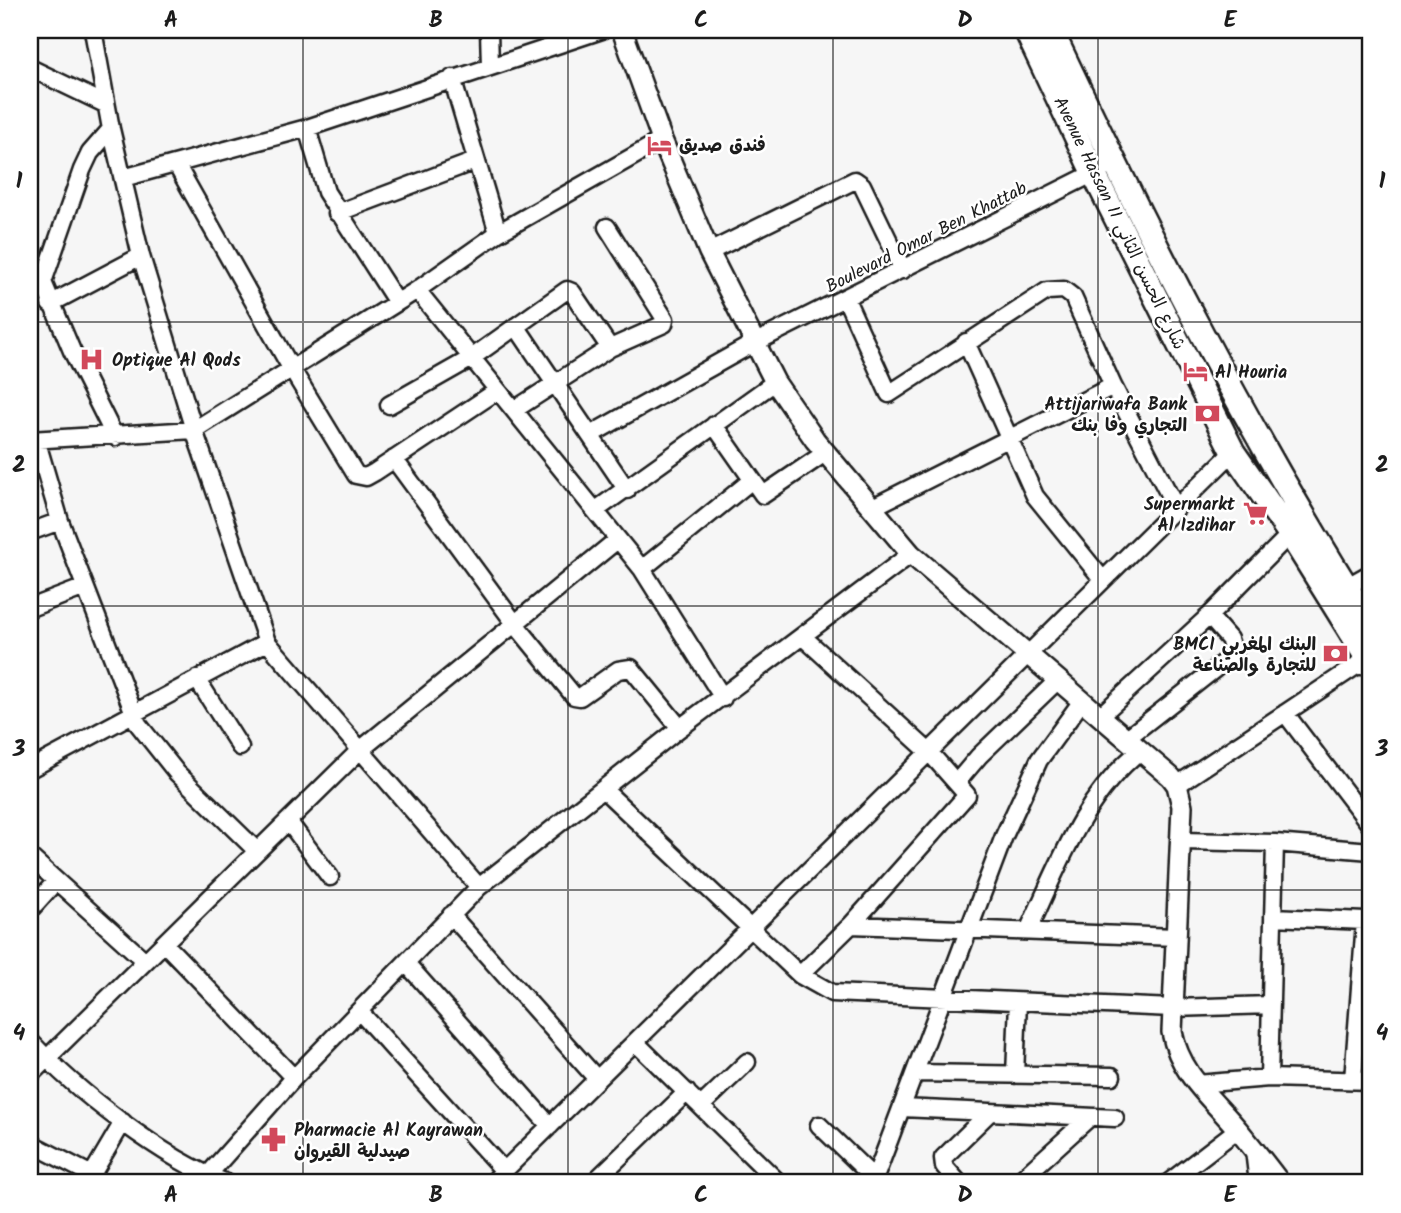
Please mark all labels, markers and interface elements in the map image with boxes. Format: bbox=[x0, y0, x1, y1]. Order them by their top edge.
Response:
text: A bbox=[164, 3, 178, 39]
text: B bbox=[429, 3, 443, 39]
text: C bbox=[694, 3, 708, 39]
text: D bbox=[957, 3, 973, 39]
text: E bbox=[1224, 3, 1238, 39]
street label: Avenue Hassan II شارع الحسن الثاني bbox=[1045, 92, 1193, 355]
hotel icon: فندق صديق bbox=[645, 131, 673, 159]
place label: فندق صديق bbox=[679, 132, 766, 161]
text: 1 bbox=[16, 164, 23, 200]
text: 1 bbox=[1379, 164, 1386, 200]
street label: Boulevard Omar Ben Khattab bbox=[821, 175, 1033, 302]
hospital icon: Optique Al Qods bbox=[78, 346, 106, 374]
place label: Optique Al Qods bbox=[112, 347, 241, 376]
hotel icon: Al Houria bbox=[1181, 358, 1209, 386]
place label: Al Houria bbox=[1215, 359, 1287, 388]
place label: Attijariwafa Bank التجاري وفا بنك bbox=[1045, 391, 1188, 441]
bank icon: Attijariwafa Bank التجاري وفا بنك bbox=[1193, 400, 1221, 428]
text: 2 bbox=[12, 448, 26, 484]
text: 2 bbox=[1375, 448, 1389, 484]
place label: Supermarkt Al Izdihar bbox=[1144, 491, 1236, 541]
supermarket icon: Supermarkt Al Izdihar bbox=[1241, 500, 1269, 528]
place label: BMCI البنك المغربي للتجارة والصناعة bbox=[1173, 631, 1316, 681]
bank icon: BMCI البنك المغربي للتجارة والصناعة bbox=[1322, 640, 1350, 668]
text: 3 bbox=[12, 732, 26, 768]
text: 3 bbox=[1375, 732, 1389, 768]
text: 4 bbox=[13, 1016, 26, 1052]
text: 4 bbox=[1376, 1016, 1389, 1052]
place label: Pharmacie Al Kayrawan صيدلية القيروان bbox=[294, 1117, 483, 1167]
pharmacy icon: Pharmacie Al Kayrawan صيدلية القيروان bbox=[260, 1126, 288, 1154]
text: A bbox=[164, 1178, 178, 1213]
text: B bbox=[429, 1178, 443, 1213]
text: C bbox=[694, 1178, 708, 1213]
text: D bbox=[957, 1178, 973, 1213]
text: E bbox=[1224, 1178, 1238, 1213]

